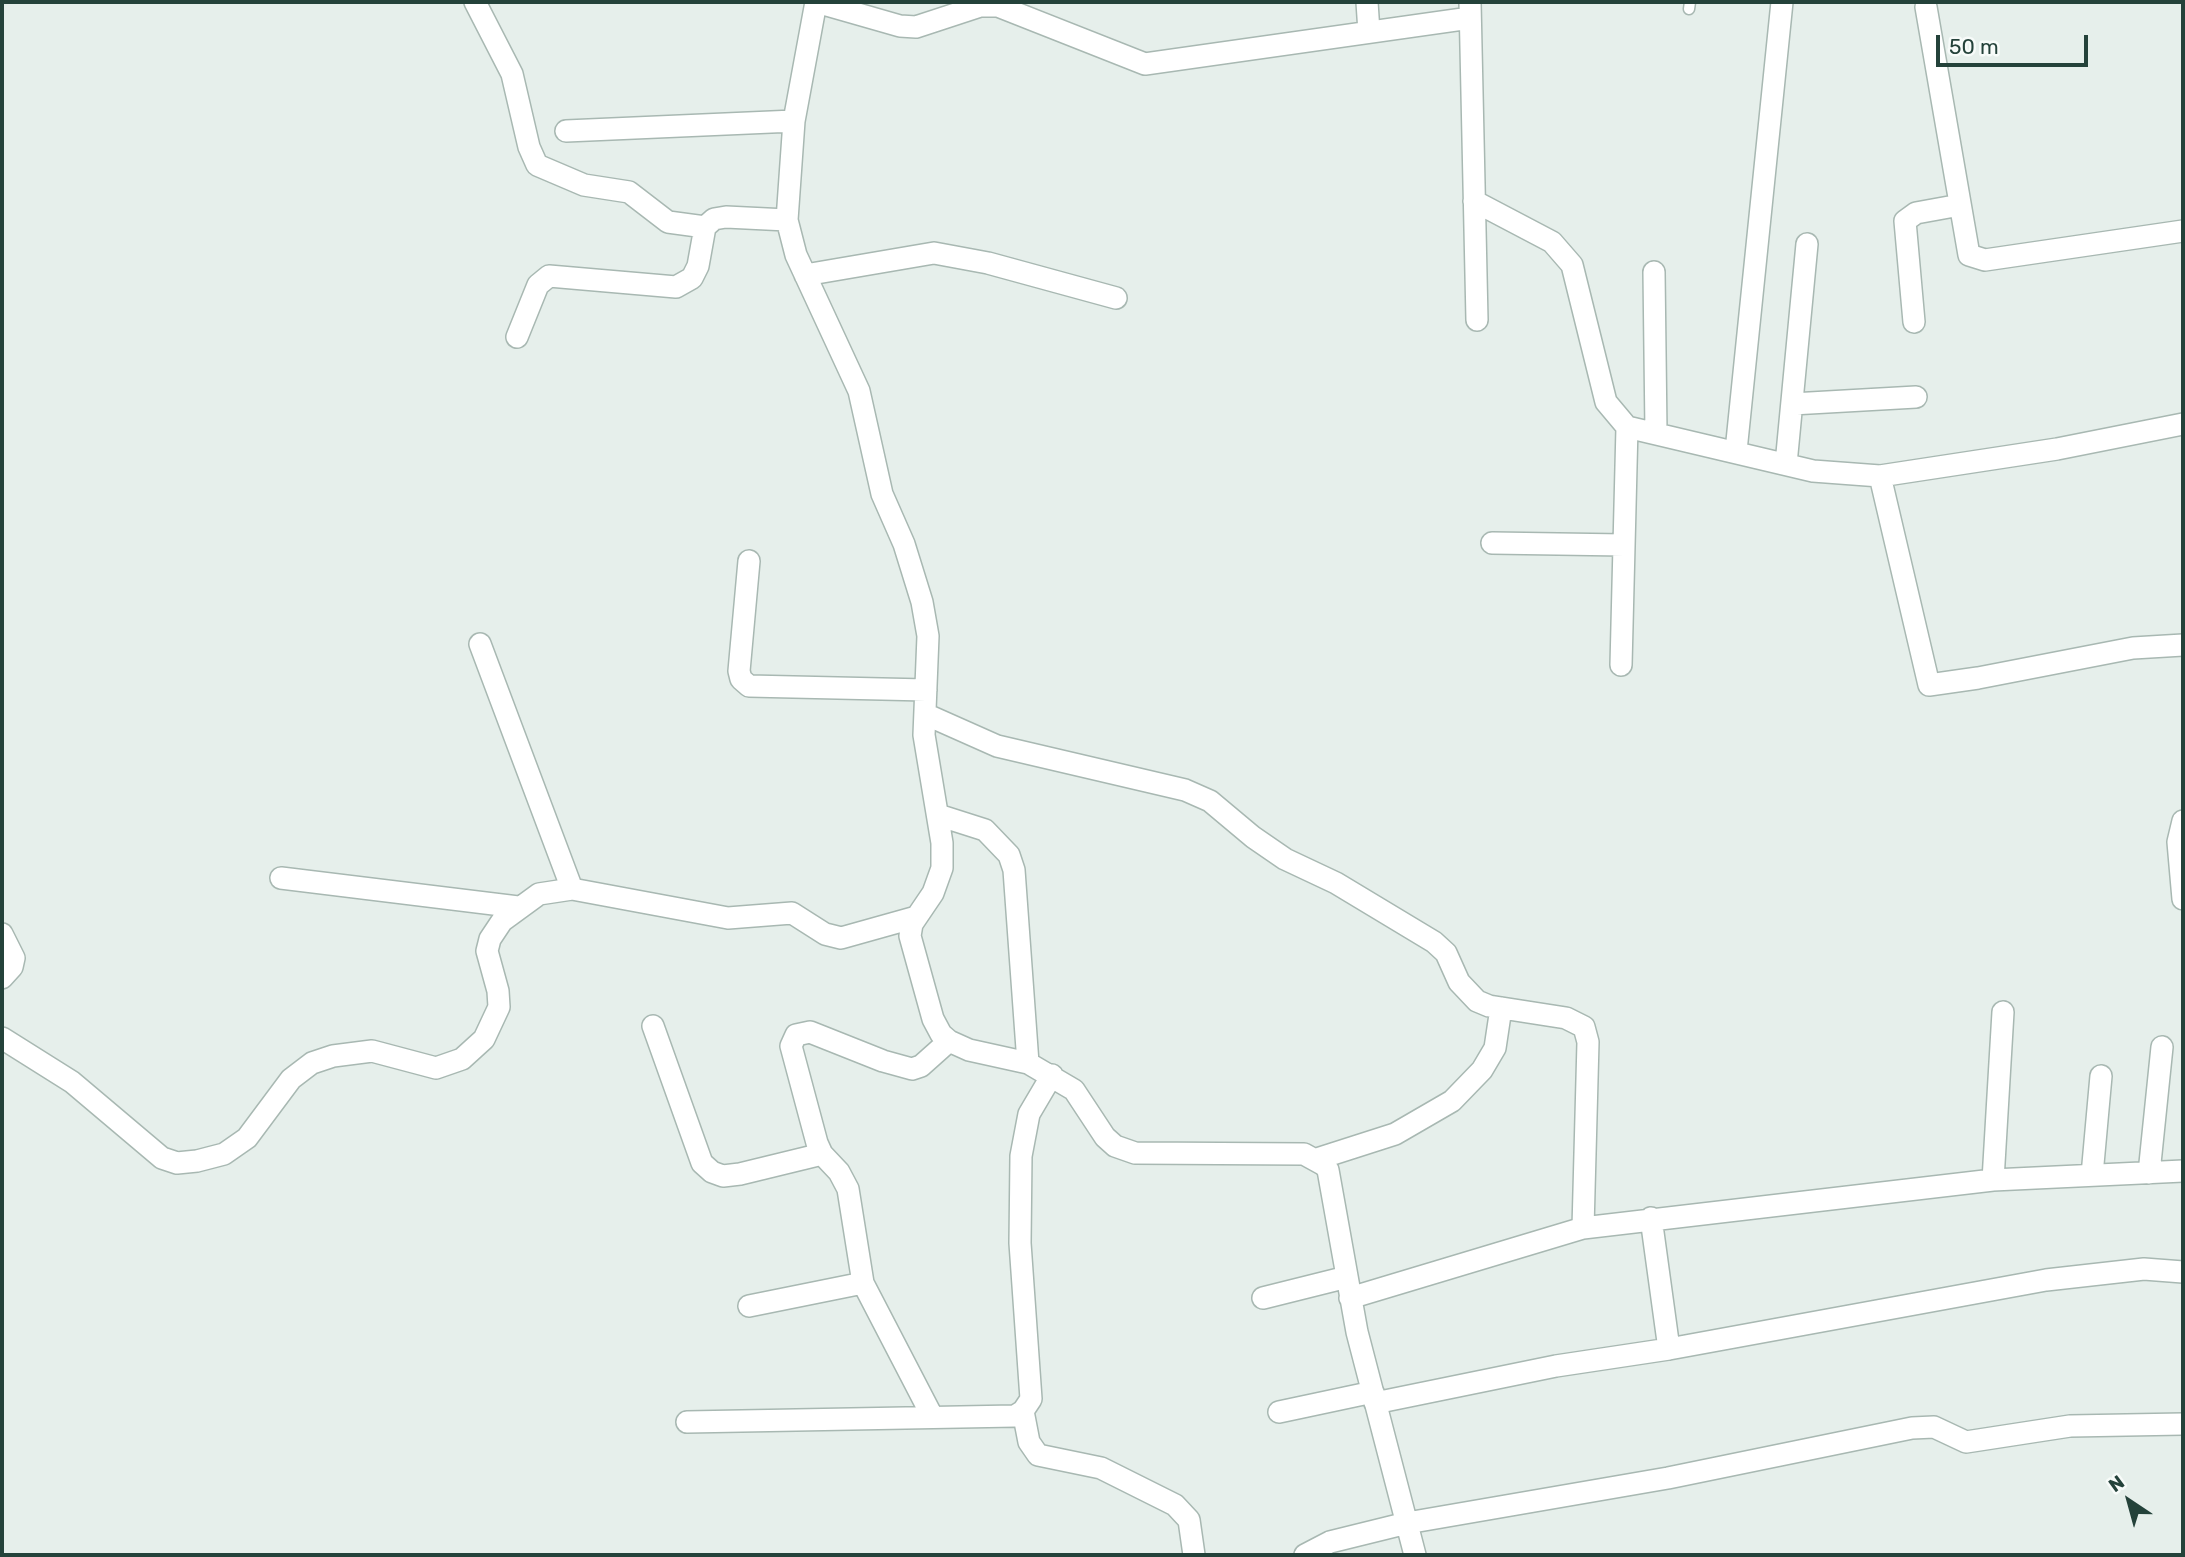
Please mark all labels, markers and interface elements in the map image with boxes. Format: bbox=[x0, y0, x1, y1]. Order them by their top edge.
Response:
scale bar bbox=[1940, 21, 2092, 65]
text: 50 m bbox=[1949, 34, 1999, 59]
north arrow bbox=[2094, 1466, 2164, 1536]
text: N bbox=[2104, 1470, 2129, 1497]

